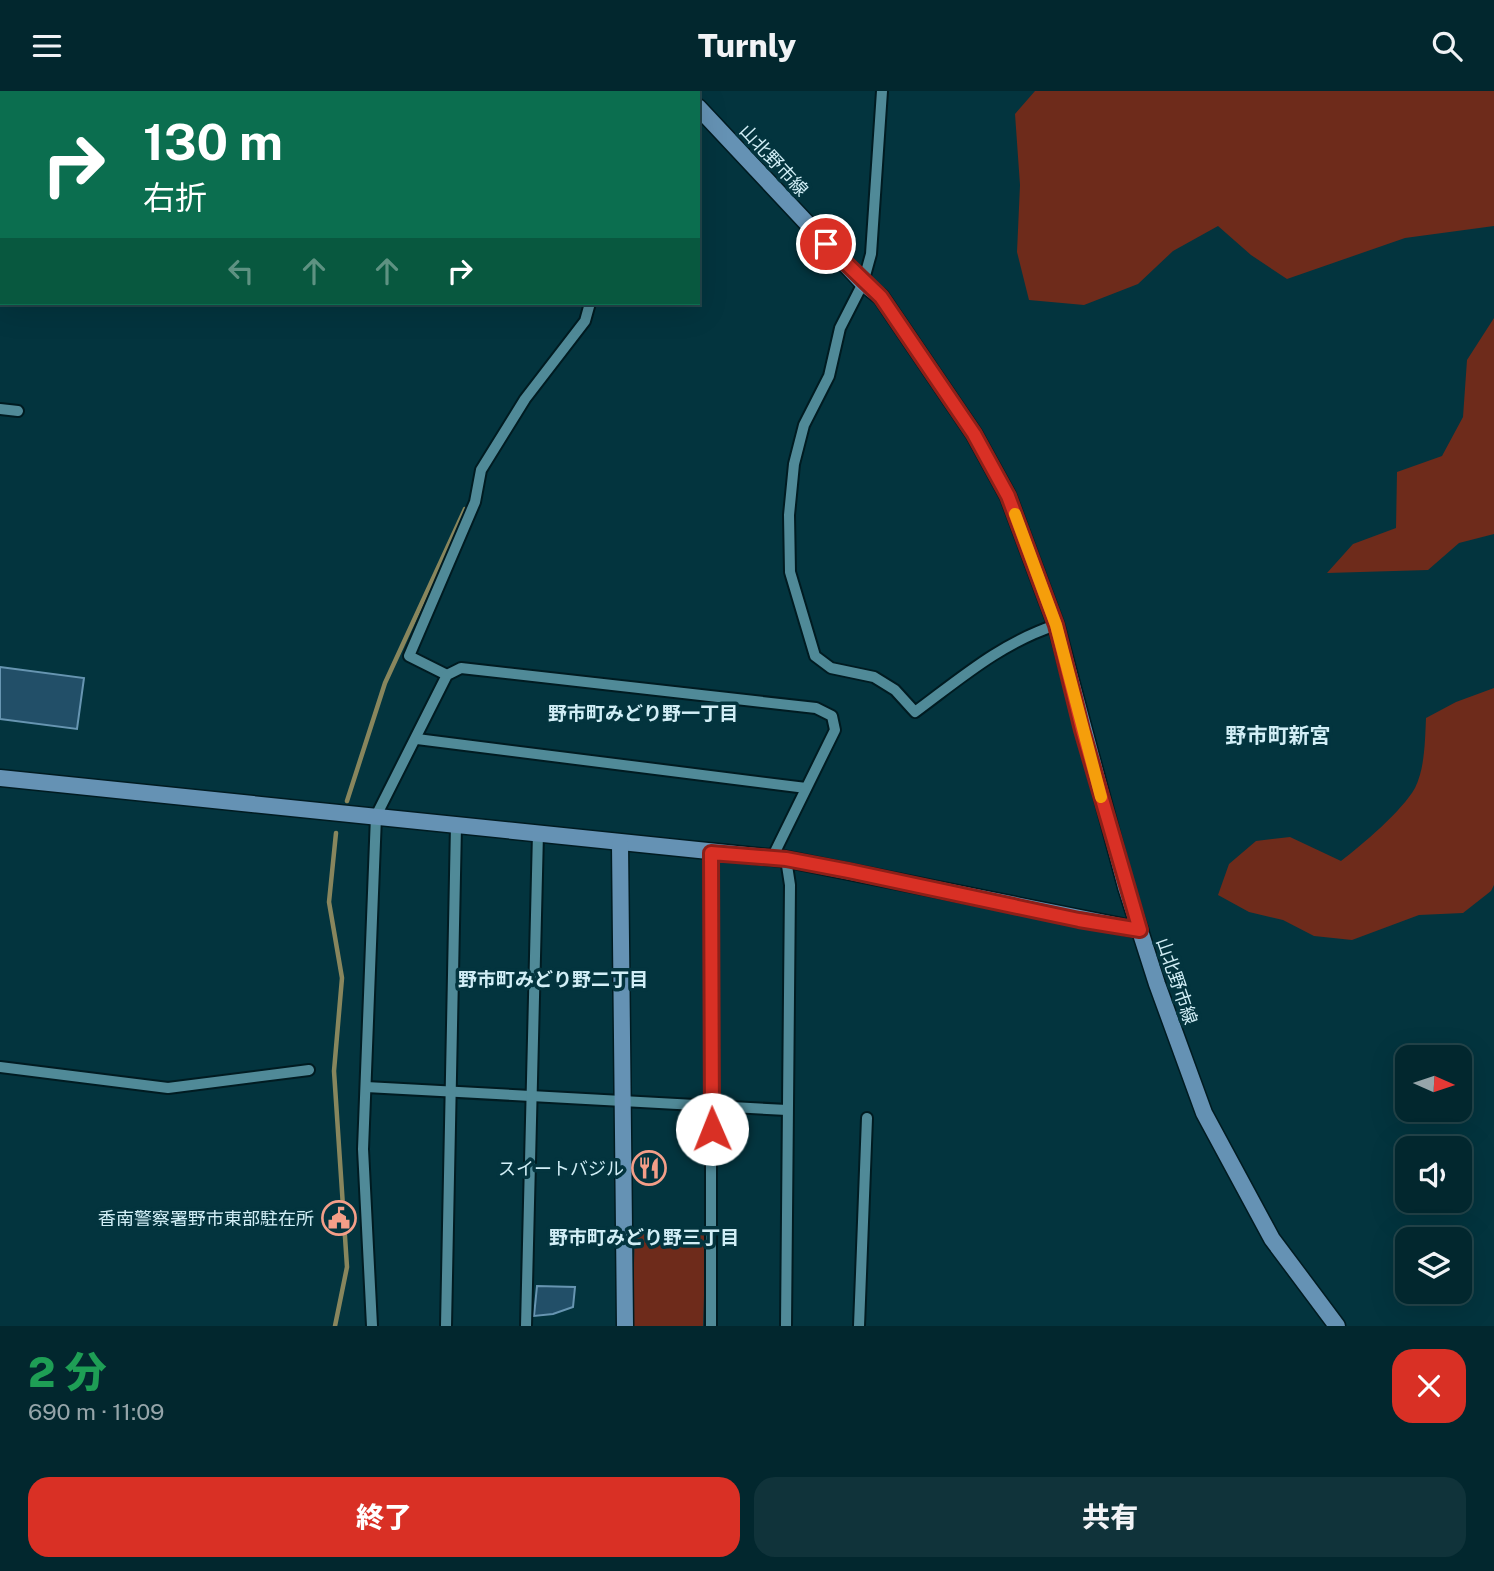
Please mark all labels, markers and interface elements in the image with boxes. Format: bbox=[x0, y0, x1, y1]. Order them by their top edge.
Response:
icon: menu bbox=[28, 27, 66, 65]
text: Turnly bbox=[698, 27, 796, 64]
icon: search bbox=[1428, 27, 1466, 65]
text: 130 m bbox=[143, 113, 283, 171]
icon: right bbox=[28, 119, 119, 210]
street label: 山北野市線 bbox=[736, 120, 812, 200]
text: 右折 bbox=[143, 179, 207, 216]
pin bbox=[796, 214, 856, 274]
icon: arrive bbox=[807, 225, 845, 263]
icon: left bbox=[222, 252, 260, 290]
icon: ahead bbox=[295, 252, 333, 290]
icon: ahead bbox=[368, 252, 406, 290]
icon: right bbox=[441, 252, 479, 290]
district label: 野市町みどり野一丁目 bbox=[548, 702, 738, 724]
district label: 野市町新宮 bbox=[1226, 723, 1331, 748]
street label: 山北野市線 bbox=[1152, 935, 1202, 1027]
district label: 野市町みどり野二丁目 bbox=[458, 968, 648, 990]
north arrow bbox=[1395, 1045, 1472, 1122]
map controls bbox=[1395, 1045, 1472, 1304]
position arrow bbox=[675, 1092, 749, 1166]
button: sound bbox=[1395, 1136, 1472, 1213]
restaurant icon: スイートバジル bbox=[630, 1149, 668, 1187]
place label: スイートバジル bbox=[498, 1158, 624, 1179]
public building icon: 香南警察署野市東部駐在所 bbox=[320, 1199, 358, 1237]
place label: 香南警察署野市東部駐在所 bbox=[98, 1208, 314, 1229]
district label: 野市町みどり野三丁目 bbox=[549, 1226, 739, 1248]
button: layers bbox=[1395, 1227, 1472, 1304]
text: 2 分 bbox=[28, 1347, 107, 1396]
button: close bbox=[1392, 1349, 1466, 1423]
text: 690 m · 11:09 bbox=[28, 1398, 164, 1425]
button: 終了 bbox=[28, 1477, 740, 1557]
button: 共有 bbox=[754, 1477, 1466, 1557]

